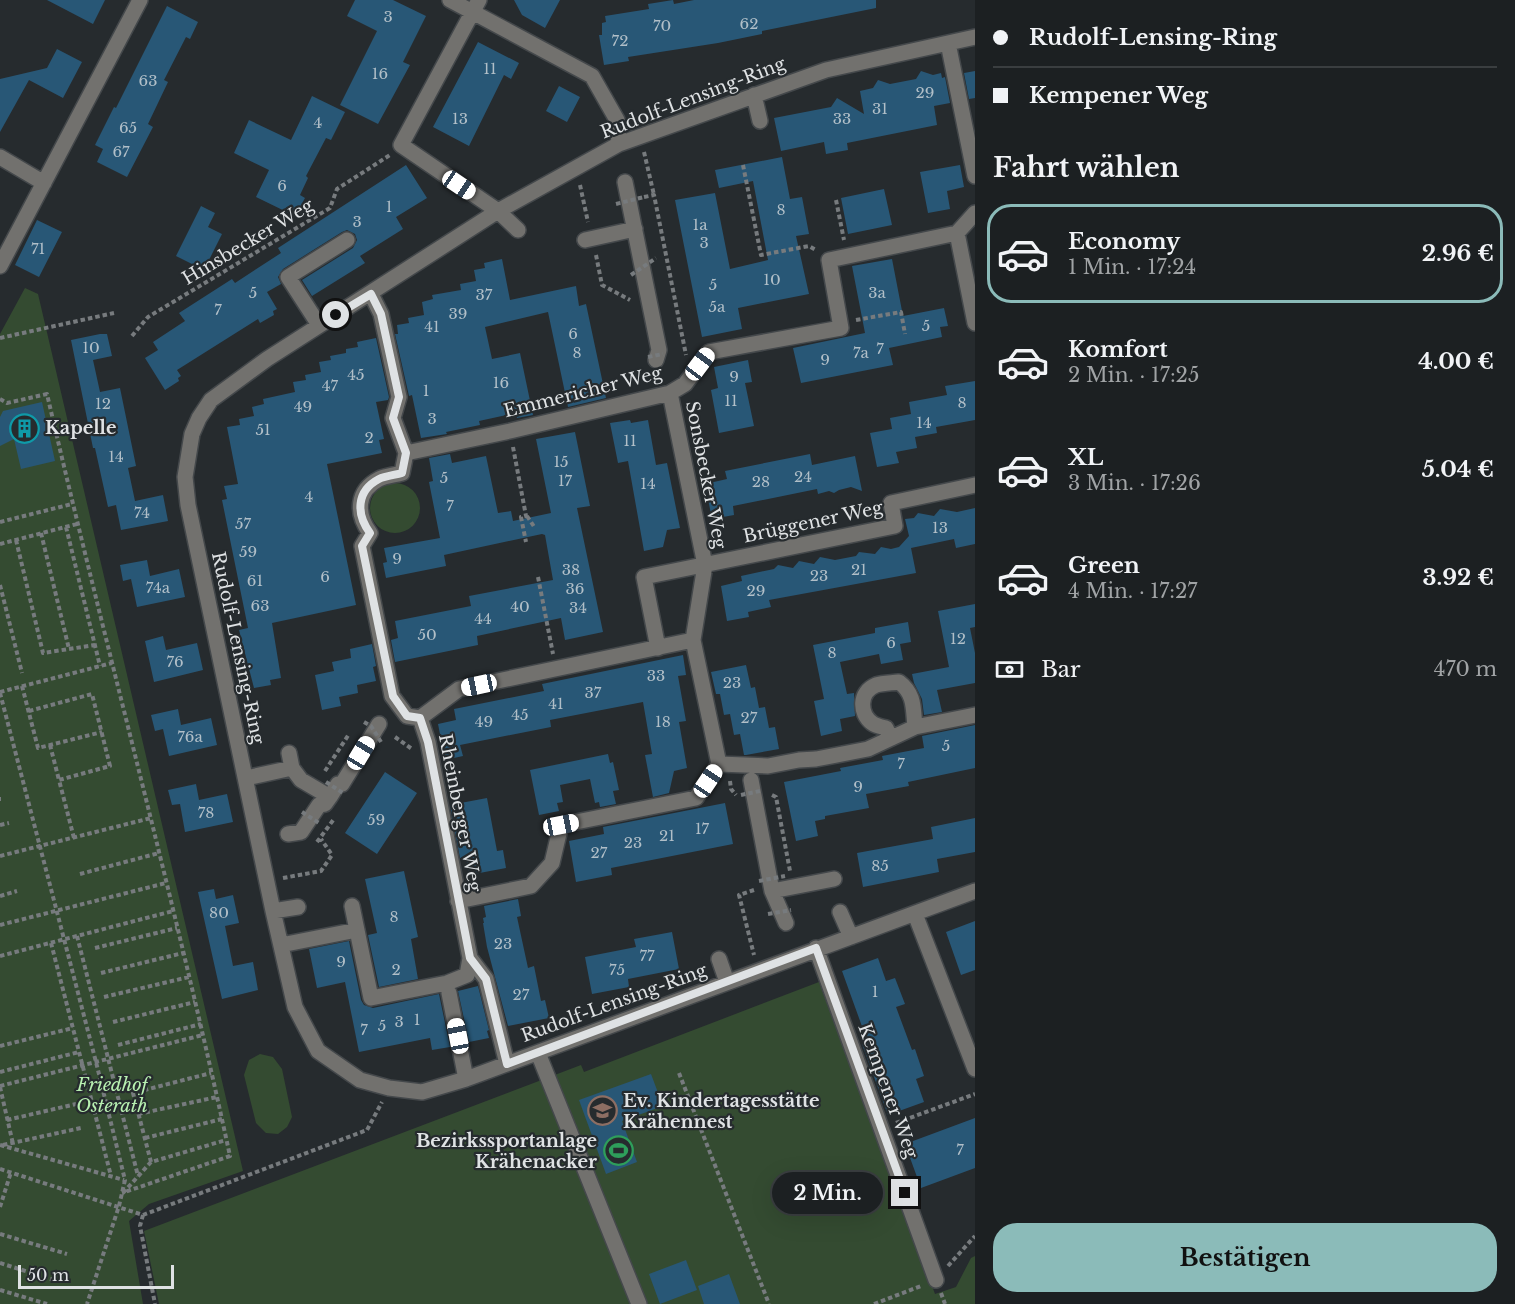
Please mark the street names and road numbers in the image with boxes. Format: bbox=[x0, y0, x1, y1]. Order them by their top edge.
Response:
street label: Rudolf-Lensing-Ring bbox=[598, 53, 789, 143]
street label: Hinsbecker Weg bbox=[178, 194, 318, 290]
street label: Emmericher Weg bbox=[501, 362, 665, 422]
street label: Sonsbecker Weg bbox=[681, 399, 731, 551]
street label: Brüggener Weg bbox=[741, 496, 885, 548]
street label: Rudolf-Lensing-Ring bbox=[207, 550, 269, 746]
street label: Rheinberger Weg bbox=[434, 732, 486, 894]
street label: Rudolf-Lensing-Ring bbox=[518, 959, 710, 1047]
street label: Kempener Weg bbox=[853, 1021, 923, 1162]

